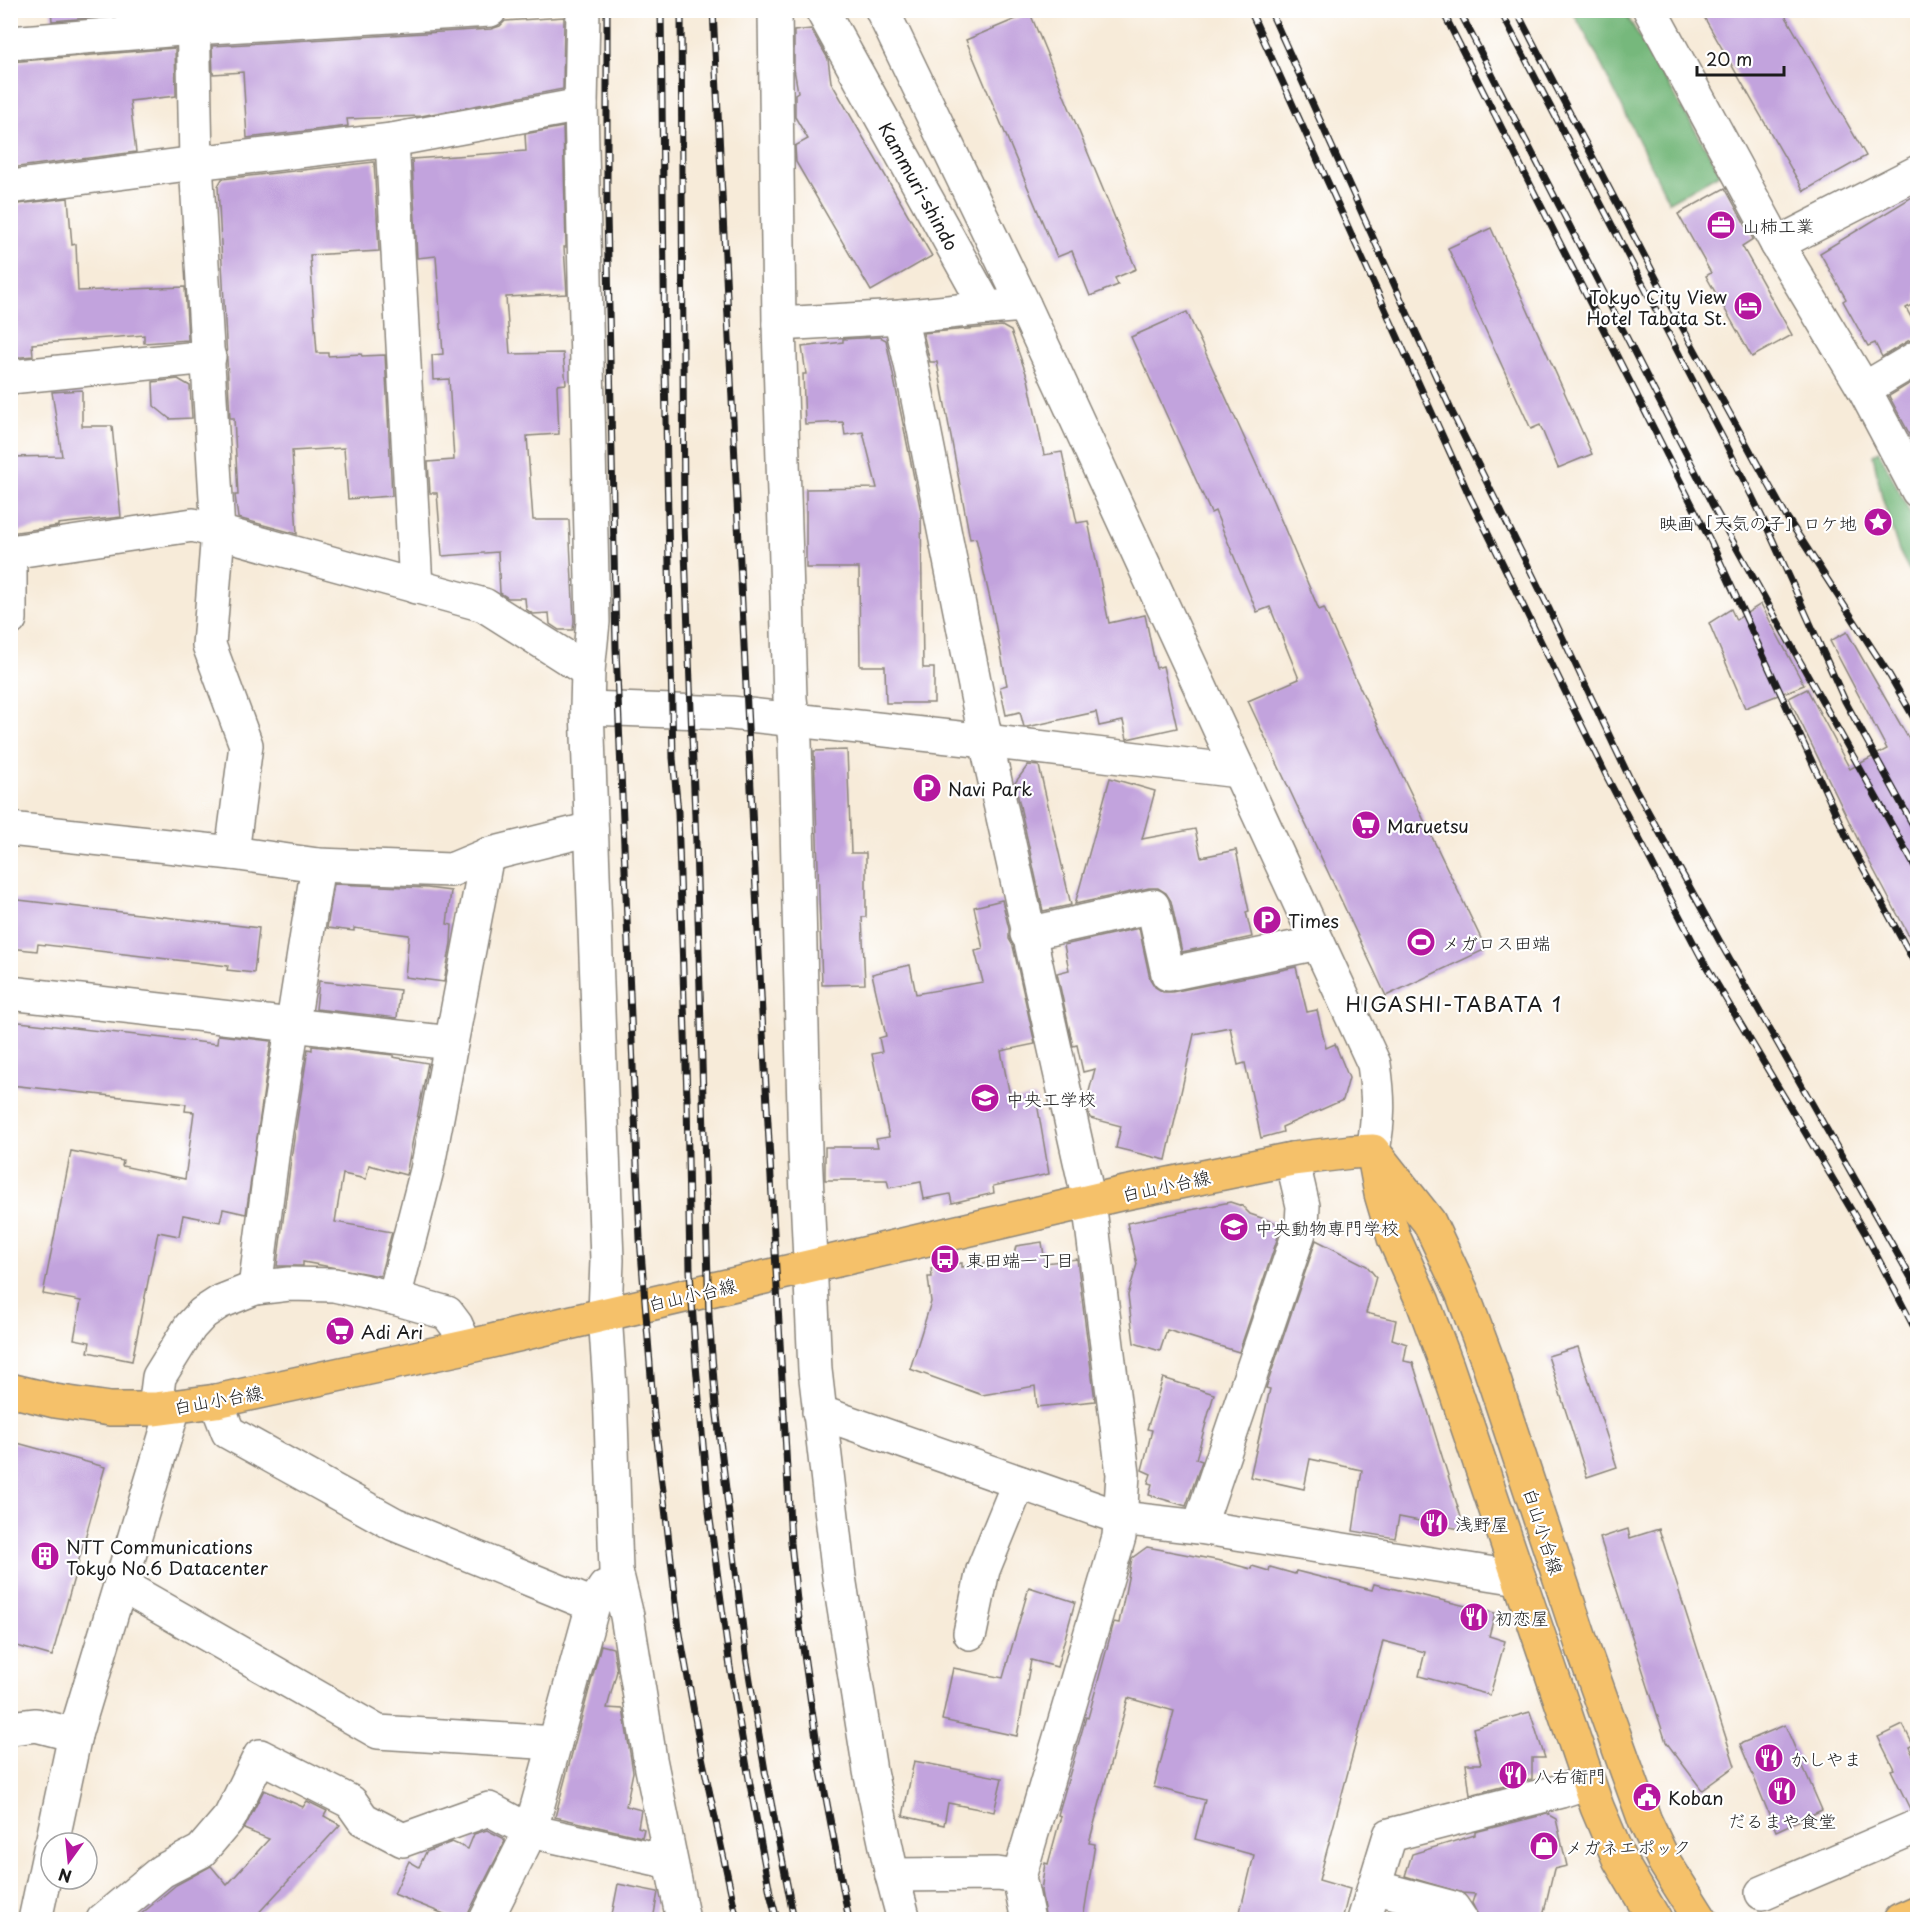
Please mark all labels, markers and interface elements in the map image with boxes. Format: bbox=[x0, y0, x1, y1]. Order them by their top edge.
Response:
scale bar bbox=[1697, 39, 1784, 77]
text: 20 m bbox=[1706, 45, 1752, 72]
street label: Kammuri-shindo bbox=[873, 117, 965, 255]
office icon: 山柿工業 bbox=[1705, 209, 1737, 241]
place label: 山柿工業 bbox=[1742, 212, 1814, 239]
place label: Tokyo City View Hotel Tabata St. bbox=[1586, 283, 1727, 331]
hotel icon: Tokyo City View Hotel Tabata St. bbox=[1732, 290, 1764, 322]
place icon: 映画「天気の子」ロケ地 bbox=[1862, 506, 1894, 538]
place label: 映画「天気の子」ロケ地 bbox=[1659, 509, 1857, 536]
parking icon: Navi Park bbox=[911, 772, 943, 804]
place label: Navi Park bbox=[948, 775, 1032, 802]
supermarket icon: Maruetsu bbox=[1350, 809, 1382, 841]
place label: Maruetsu bbox=[1387, 812, 1469, 839]
parking icon: Times bbox=[1251, 904, 1283, 936]
place label: Times bbox=[1288, 907, 1339, 934]
sports icon: メガロス田端 bbox=[1405, 926, 1437, 958]
place label: メガロス田端 bbox=[1442, 929, 1550, 956]
district label: HIGASHI-TABATA 1 bbox=[1346, 989, 1562, 1019]
school or university icon: 中央工学校 bbox=[969, 1082, 1001, 1114]
place label: 中央工学校 bbox=[1006, 1085, 1096, 1112]
street label: 白山小台線 bbox=[1119, 1162, 1213, 1208]
school or university icon: 中央動物専門学校 bbox=[1218, 1211, 1250, 1243]
place label: 中央動物専門学校 bbox=[1255, 1214, 1399, 1241]
bus stop icon: 東田端一丁目 bbox=[929, 1243, 961, 1275]
place label: 東田端一丁目 bbox=[966, 1246, 1074, 1273]
street label: 白山小台線 bbox=[645, 1271, 739, 1317]
supermarket icon: Adi Ari bbox=[324, 1315, 356, 1347]
place label: Adi Ari bbox=[361, 1318, 423, 1345]
street label: 白山小台線 bbox=[171, 1378, 265, 1420]
street label: 白山小台線 bbox=[1517, 1484, 1571, 1578]
restaurant icon: 浅野屋 bbox=[1418, 1507, 1450, 1539]
place label: 浅野屋 bbox=[1455, 1510, 1509, 1537]
place label: NTT Communications Tokyo No.6 Datacenter bbox=[66, 1533, 269, 1581]
building icon: NTT Communications Tokyo No.6 Datacenter bbox=[29, 1540, 61, 1572]
restaurant icon: 初恋屋 bbox=[1458, 1601, 1490, 1633]
place label: 初恋屋 bbox=[1495, 1604, 1549, 1631]
restaurant icon: かしやま bbox=[1753, 1742, 1785, 1774]
place label: かしやま bbox=[1790, 1745, 1862, 1772]
restaurant icon: 八右衛門 bbox=[1497, 1759, 1529, 1791]
place label: 八右衛門 bbox=[1534, 1762, 1606, 1789]
restaurant icon: だるまや食堂 bbox=[1766, 1775, 1798, 1807]
public building icon: Koban bbox=[1631, 1781, 1663, 1813]
place label: Koban bbox=[1668, 1784, 1723, 1811]
place label: だるまや食堂 bbox=[1728, 1807, 1836, 1834]
shop icon: メガネエポック bbox=[1528, 1830, 1560, 1862]
north arrow bbox=[39, 1831, 99, 1891]
place label: メガネエポック bbox=[1565, 1833, 1691, 1860]
text: N bbox=[56, 1863, 74, 1890]

